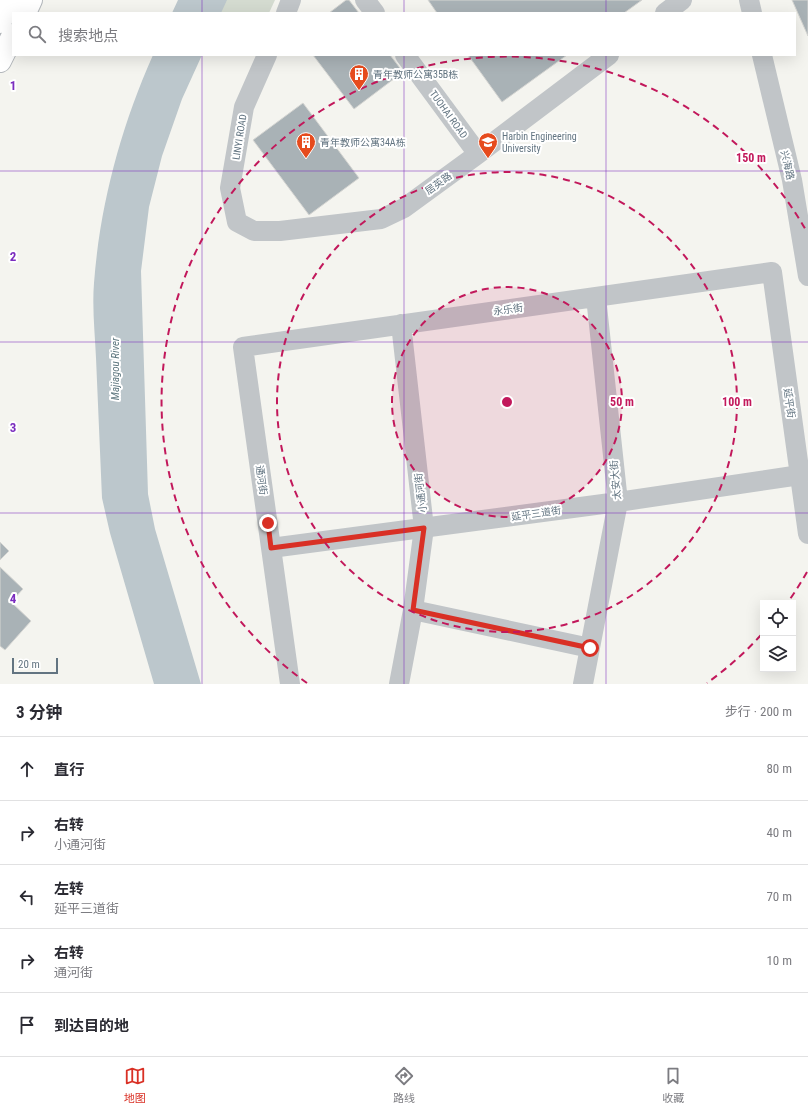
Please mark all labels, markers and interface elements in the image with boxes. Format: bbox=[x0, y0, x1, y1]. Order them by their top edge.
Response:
search box bbox=[12, 12, 796, 56]
icon: search bbox=[26, 23, 48, 45]
text: 搜索地点 bbox=[58, 27, 118, 45]
building icon: 青年教师公寓35B栋 bbox=[348, 63, 370, 91]
place label: 青年教师公寓35B栋 bbox=[373, 69, 458, 80]
text: 1 bbox=[10, 78, 16, 93]
street label: TUOHAI ROAD bbox=[428, 88, 470, 141]
street label: LINYI ROAD bbox=[230, 113, 249, 161]
building icon: 青年教师公寓34A栋 bbox=[295, 131, 317, 159]
school or university icon: Harbin Engineering University bbox=[477, 131, 499, 159]
place label: Harbin Engineering University bbox=[502, 131, 577, 154]
place label: 青年教师公寓34A栋 bbox=[320, 137, 406, 148]
street label: 兴海路 bbox=[779, 149, 796, 181]
text: 150 m bbox=[736, 151, 766, 165]
street label: 居英路 bbox=[423, 170, 454, 197]
text: 2 bbox=[10, 249, 17, 264]
street label: 永乐街 bbox=[492, 302, 524, 317]
water label: Majiagou River bbox=[109, 337, 122, 400]
street label: 延平街 bbox=[782, 387, 797, 419]
centre of rings bbox=[500, 395, 514, 409]
text: 50 m bbox=[610, 395, 634, 409]
text: 100 m bbox=[722, 395, 752, 409]
text: 3 bbox=[10, 420, 16, 435]
street label: 太安大街 bbox=[608, 460, 623, 500]
street label: 通河街 bbox=[254, 464, 269, 496]
street label: 小通河街 bbox=[413, 472, 428, 513]
street label: 延平三道街 bbox=[511, 505, 562, 522]
route end bbox=[259, 514, 277, 532]
text: 4 bbox=[10, 591, 17, 606]
map controls bbox=[760, 600, 796, 672]
button: locate bbox=[760, 600, 796, 636]
button: layers bbox=[760, 636, 796, 672]
route start bbox=[581, 639, 599, 657]
scale bar bbox=[12, 656, 58, 675]
text: 20 m bbox=[18, 658, 40, 671]
text: 3 分钟 bbox=[16, 702, 63, 722]
text: 步行 · 200 m bbox=[725, 704, 792, 719]
icon: ahead bbox=[16, 758, 38, 780]
text: 直行 bbox=[54, 761, 84, 779]
text: 80 m bbox=[766, 761, 792, 776]
text: 右转 bbox=[54, 816, 84, 834]
icon: right bbox=[16, 822, 38, 844]
text: 40 m bbox=[766, 825, 792, 840]
text: 小通河街 bbox=[54, 837, 106, 852]
text: 左转 bbox=[54, 880, 84, 898]
icon: left bbox=[16, 886, 38, 908]
text: 70 m bbox=[766, 889, 792, 904]
text: 延平三道街 bbox=[54, 901, 119, 916]
text: 右转 bbox=[54, 944, 84, 962]
icon: right bbox=[16, 950, 38, 972]
text: 10 m bbox=[766, 953, 792, 968]
text: 通河街 bbox=[54, 965, 93, 980]
icon: arrive bbox=[16, 1014, 38, 1036]
text: 到达目的地 bbox=[54, 1017, 129, 1035]
tab: 地图 bbox=[124, 1065, 146, 1105]
tab: 路线 bbox=[393, 1065, 415, 1105]
tab: 收藏 bbox=[662, 1065, 684, 1105]

